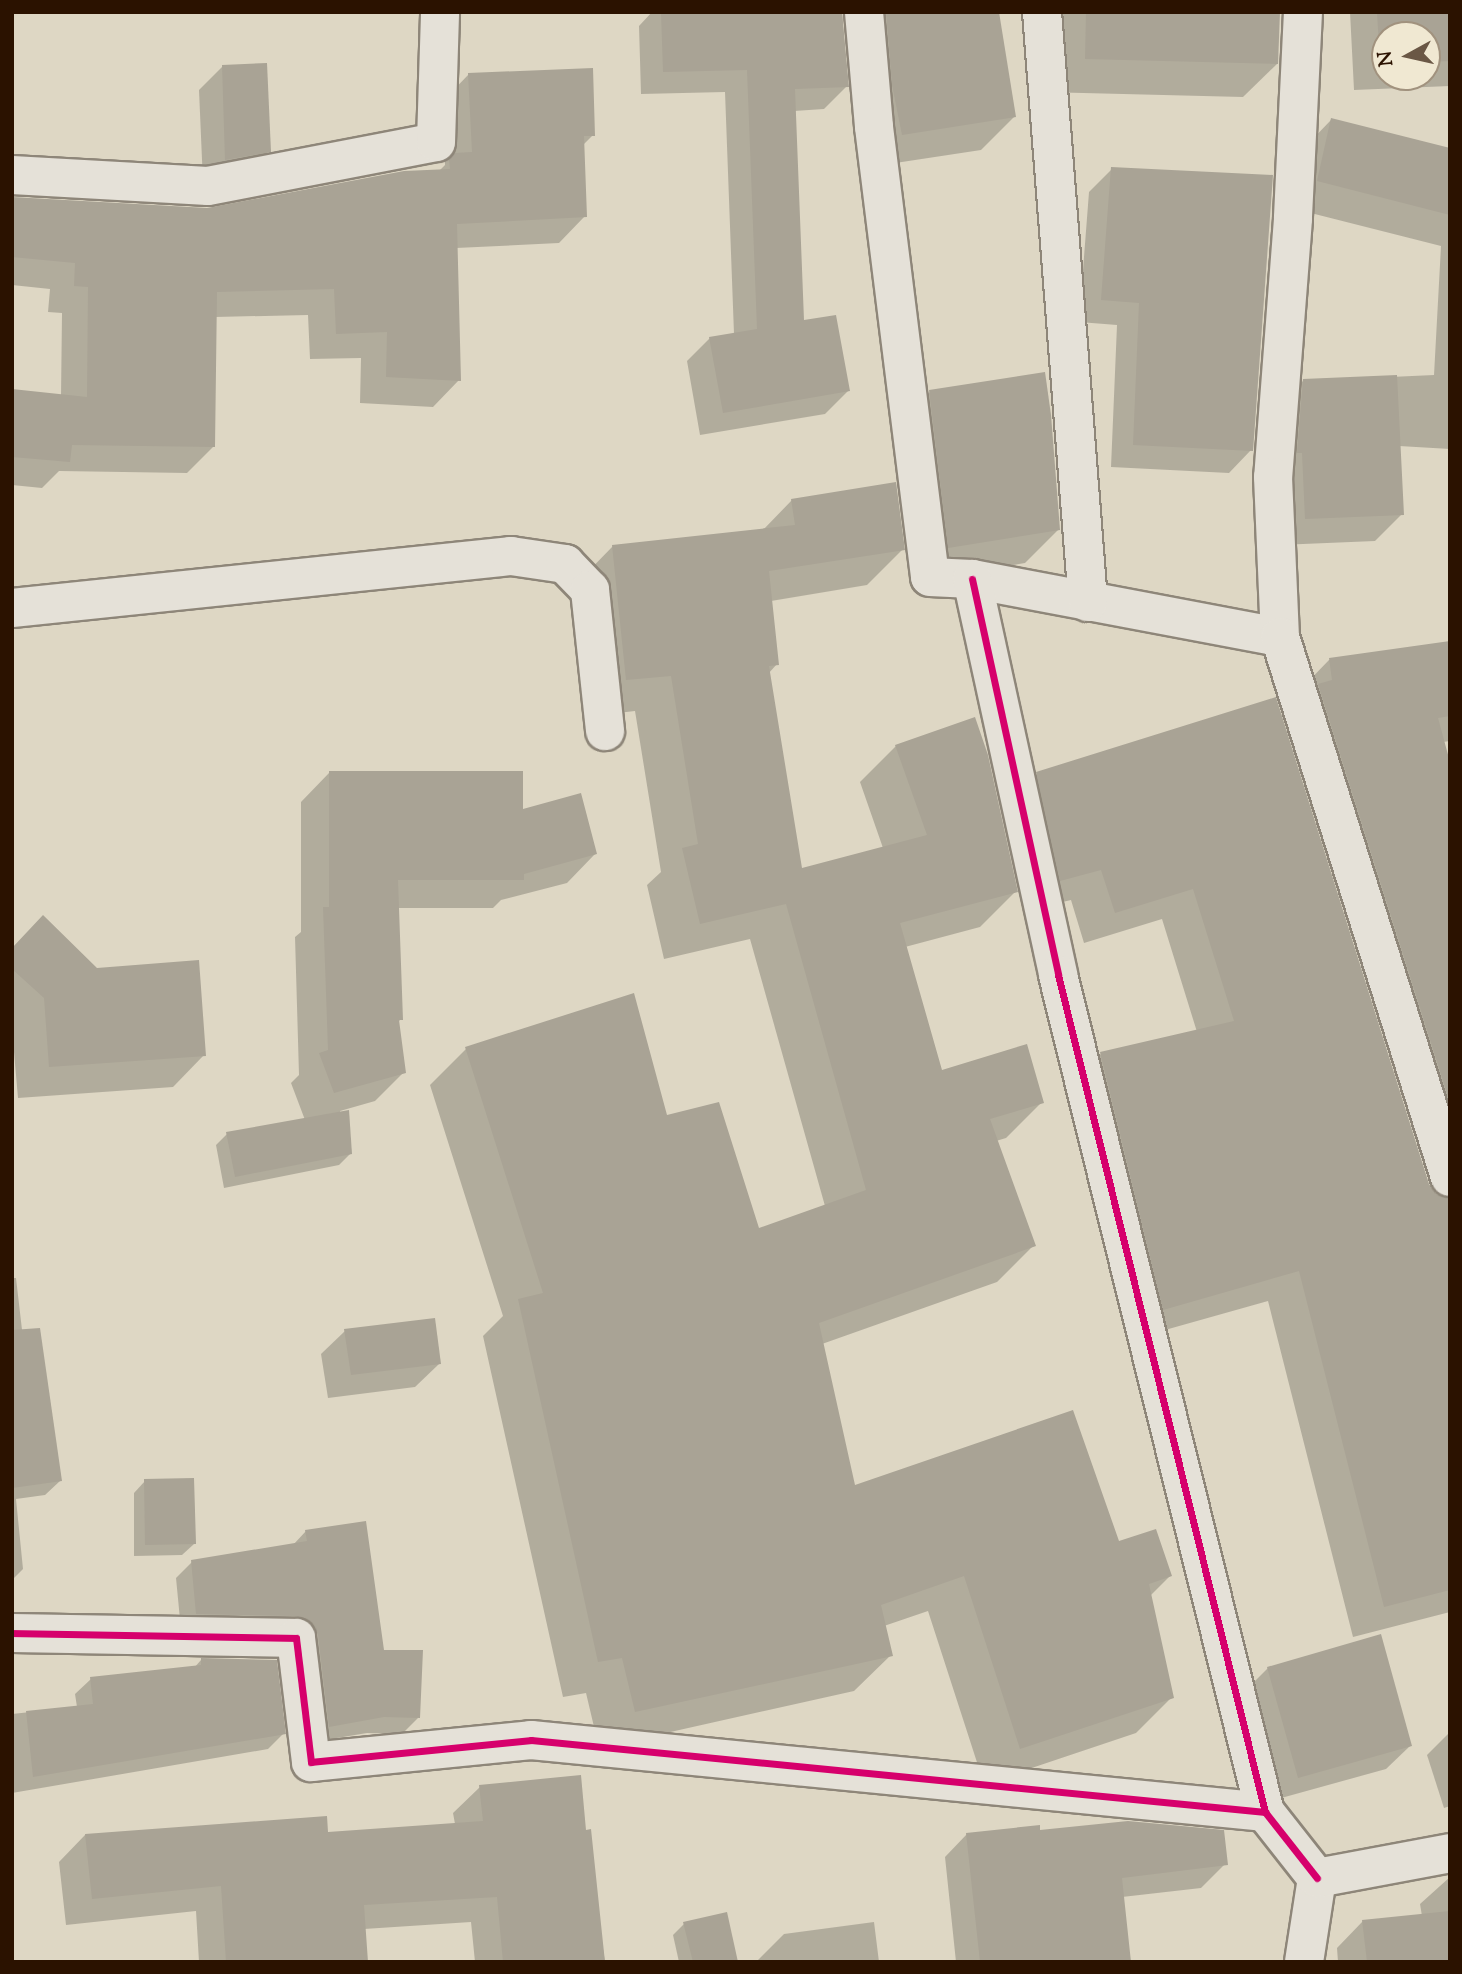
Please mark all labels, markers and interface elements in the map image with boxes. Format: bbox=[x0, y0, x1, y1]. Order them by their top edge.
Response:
north arrow bbox=[1371, 21, 1441, 91]
text: N bbox=[1372, 49, 1401, 68]

